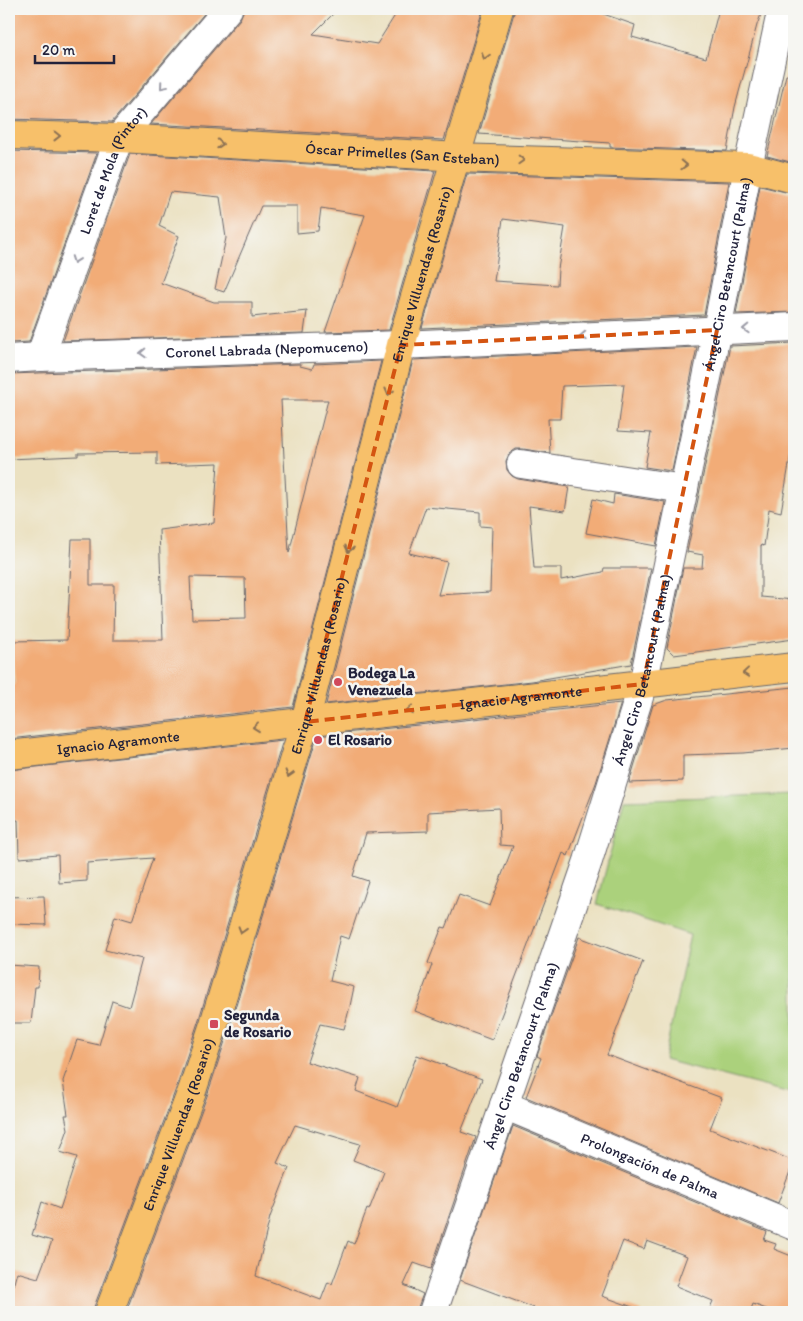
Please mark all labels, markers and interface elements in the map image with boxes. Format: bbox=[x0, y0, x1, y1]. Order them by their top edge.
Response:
scale bar bbox=[35, 32, 114, 64]
text: 20 m bbox=[42, 41, 76, 59]
one-way arrow bbox=[480, 51, 491, 60]
one-way arrow bbox=[160, 80, 168, 89]
street label: Loret de Mola (Pintor) bbox=[76, 103, 151, 237]
one-way arrow bbox=[54, 131, 62, 142]
one-way arrow bbox=[216, 138, 224, 149]
street label: Óscar Primelles (San Esteban) bbox=[305, 139, 500, 168]
one-way arrow bbox=[517, 154, 525, 165]
one-way arrow bbox=[680, 159, 688, 170]
street label: Ángel Ciro Betancourt (Palma) bbox=[700, 176, 755, 372]
street label: Enrique Villuendas (Rosario) bbox=[388, 184, 456, 364]
one-way arrow bbox=[71, 255, 81, 264]
one-way arrow bbox=[741, 324, 749, 334]
one-way arrow bbox=[579, 331, 587, 342]
street label: Coronel Labrada (Nepomuceno) bbox=[165, 337, 368, 362]
one-way arrow bbox=[139, 348, 147, 359]
one-way arrow bbox=[385, 387, 395, 395]
one-way arrow bbox=[344, 545, 355, 554]
street label: Ángel Ciro Betancourt (Palma) bbox=[609, 572, 675, 767]
street label: Enrique Villuendas (Rosario) bbox=[287, 575, 351, 756]
place label: Bodega La Venezuela bbox=[348, 664, 415, 699]
one-way arrow bbox=[741, 667, 749, 678]
marker: Bodega La Venezuela bbox=[332, 676, 344, 688]
street label: Ignacio Agramonte bbox=[458, 682, 583, 713]
one-way arrow bbox=[406, 704, 414, 715]
one-way arrow bbox=[252, 721, 260, 732]
street label: Ignacio Agramonte bbox=[56, 727, 181, 759]
place label: El Rosario bbox=[328, 731, 392, 749]
marker: El Rosario bbox=[312, 734, 324, 746]
one-way arrow bbox=[285, 769, 295, 777]
one-way arrow bbox=[238, 925, 248, 933]
street label: Ángel Ciro Betancourt (Palma) bbox=[481, 960, 562, 1152]
place label: Segunda de Rosario bbox=[224, 1006, 292, 1041]
marker: Segunda de Rosario bbox=[208, 1018, 220, 1030]
street label: Enrique Villuendas (Rosario) bbox=[139, 1036, 218, 1213]
street label: Prolongación de Palma bbox=[578, 1129, 722, 1203]

